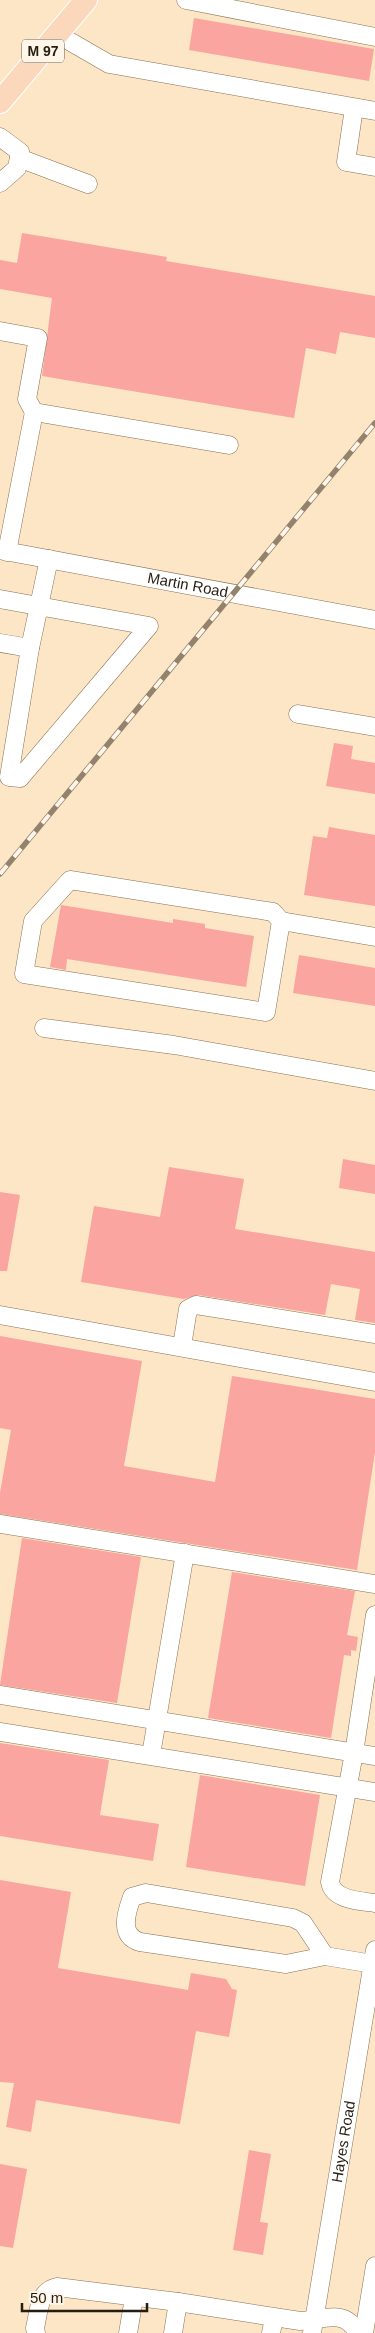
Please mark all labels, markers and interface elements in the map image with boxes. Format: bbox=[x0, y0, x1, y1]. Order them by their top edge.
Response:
road number: M 97 bbox=[22, 40, 64, 62]
street label: Martin Road bbox=[146, 569, 230, 600]
street label: Hayes Road bbox=[328, 2099, 358, 2184]
scale bar bbox=[22, 2280, 148, 2312]
text: 50 m bbox=[30, 2289, 63, 2306]

